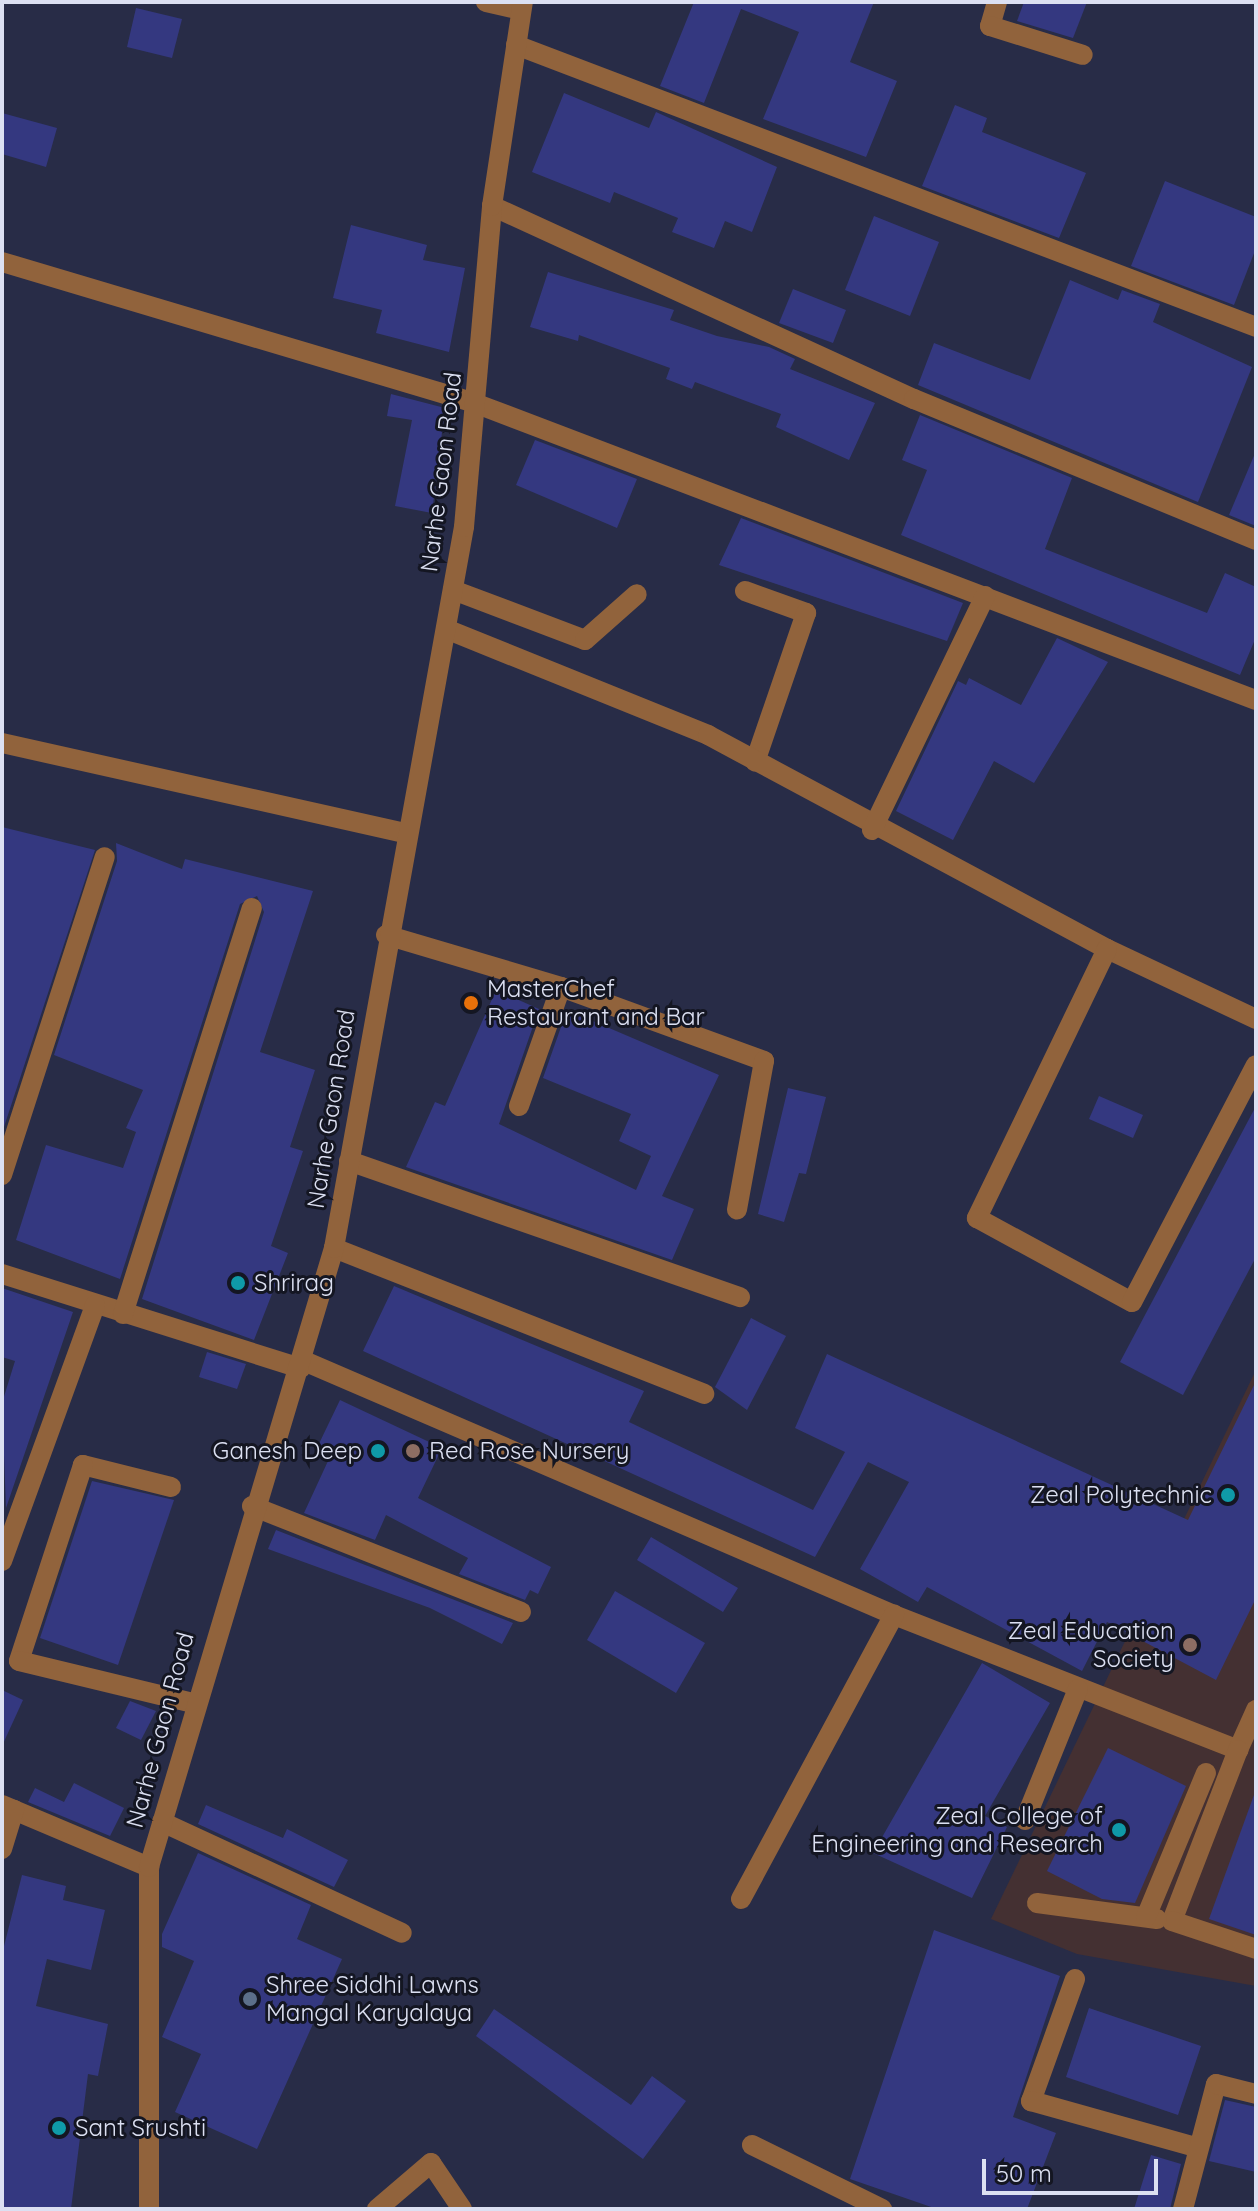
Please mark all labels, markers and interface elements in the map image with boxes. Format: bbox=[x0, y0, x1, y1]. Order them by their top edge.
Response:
street label: Narhe Gaon Road bbox=[414, 370, 468, 574]
place label: MasterChef Restaurant and Bar bbox=[487, 975, 705, 1031]
marker: MasterChef Restaurant and Bar bbox=[462, 994, 480, 1012]
street label: Narhe Gaon Road bbox=[301, 1007, 361, 1211]
place label: Shrirag bbox=[254, 1269, 334, 1297]
marker: Shrirag bbox=[229, 1274, 247, 1292]
place label: Ganesh Deep bbox=[212, 1437, 362, 1465]
place label: Red Rose Nursery bbox=[429, 1437, 629, 1465]
marker: Ganesh Deep bbox=[369, 1442, 387, 1460]
marker: Red Rose Nursery bbox=[404, 1442, 422, 1460]
place label: Zeal Polytechnic bbox=[1030, 1481, 1212, 1509]
marker: Zeal Polytechnic bbox=[1219, 1486, 1237, 1504]
place label: Zeal Education Society bbox=[1008, 1617, 1174, 1673]
street label: Narhe Gaon Road bbox=[120, 1629, 200, 1831]
marker: Zeal Education Society bbox=[1181, 1636, 1199, 1654]
place label: Zeal College of Engineering and Research bbox=[811, 1802, 1103, 1858]
marker: Zeal College of Engineering and Research bbox=[1110, 1821, 1128, 1839]
place label: Shree Siddhi Lawns Mangal Karyalaya bbox=[266, 1971, 479, 2027]
marker: Shree Siddhi Lawns Mangal Karyalaya bbox=[241, 1990, 259, 2008]
place label: Sant Srushti bbox=[75, 2114, 206, 2142]
marker: Sant Srushti bbox=[50, 2119, 68, 2137]
scale bar bbox=[986, 2143, 1162, 2193]
text: 50 m bbox=[996, 2158, 1052, 2188]

